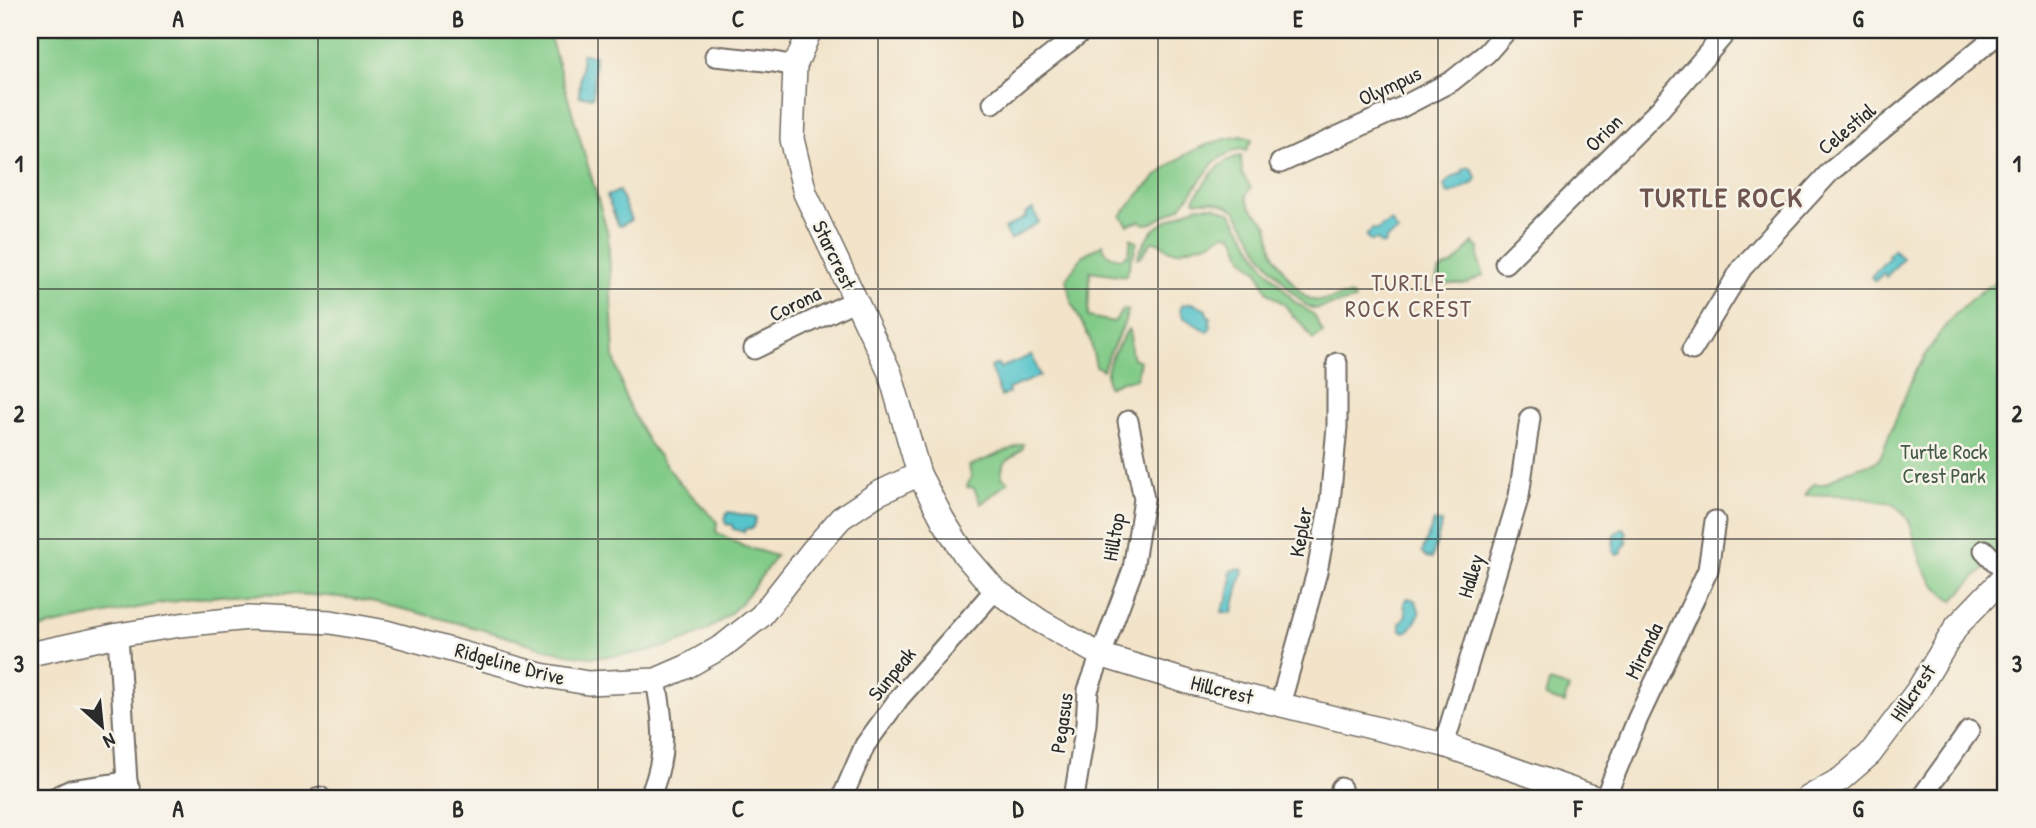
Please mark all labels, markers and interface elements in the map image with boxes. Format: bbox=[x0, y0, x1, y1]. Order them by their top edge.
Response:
text: A bbox=[172, 3, 184, 34]
text: B bbox=[452, 3, 464, 34]
text: C bbox=[732, 3, 744, 34]
text: D bbox=[1013, 3, 1025, 34]
text: E bbox=[1293, 3, 1304, 34]
text: F bbox=[1573, 3, 1584, 34]
text: G bbox=[1852, 3, 1864, 34]
street label: Olympus bbox=[1354, 58, 1426, 113]
street label: Celestial bbox=[1811, 96, 1882, 161]
street label: Orion bbox=[1578, 107, 1629, 158]
text: 1 bbox=[15, 148, 23, 179]
text: 1 bbox=[2013, 148, 2021, 179]
district label: TURTLE ROCK bbox=[1639, 178, 1804, 216]
street label: Starcrest bbox=[805, 216, 864, 295]
district label: TURTLE ROCK CREST bbox=[1345, 267, 1473, 324]
street label: Corona bbox=[764, 279, 826, 328]
text: 2 bbox=[14, 398, 25, 429]
text: 2 bbox=[2012, 398, 2023, 429]
park label: Turtle Rock Crest Park bbox=[1900, 437, 1988, 490]
street label: Kepler bbox=[1282, 505, 1319, 559]
street label: Hilltop bbox=[1095, 511, 1132, 563]
street label: Halley bbox=[1450, 550, 1491, 601]
street label: Miranda bbox=[1617, 618, 1670, 684]
street label: Ridgeline Drive bbox=[452, 635, 568, 692]
street label: Sunpeak bbox=[861, 640, 923, 707]
text: 3 bbox=[14, 648, 24, 679]
text: 3 bbox=[2012, 648, 2022, 679]
street label: Hillcrest bbox=[1883, 658, 1943, 727]
street label: Hillcrest bbox=[1188, 668, 1257, 711]
street label: Pegasus bbox=[1043, 691, 1080, 755]
north arrow bbox=[66, 692, 136, 762]
text: N bbox=[99, 727, 120, 755]
text: A bbox=[172, 793, 184, 824]
text: B bbox=[452, 793, 464, 824]
text: C bbox=[732, 793, 744, 824]
text: D bbox=[1013, 793, 1025, 824]
text: E bbox=[1293, 793, 1304, 824]
text: F bbox=[1573, 793, 1584, 824]
text: G bbox=[1852, 793, 1864, 824]

